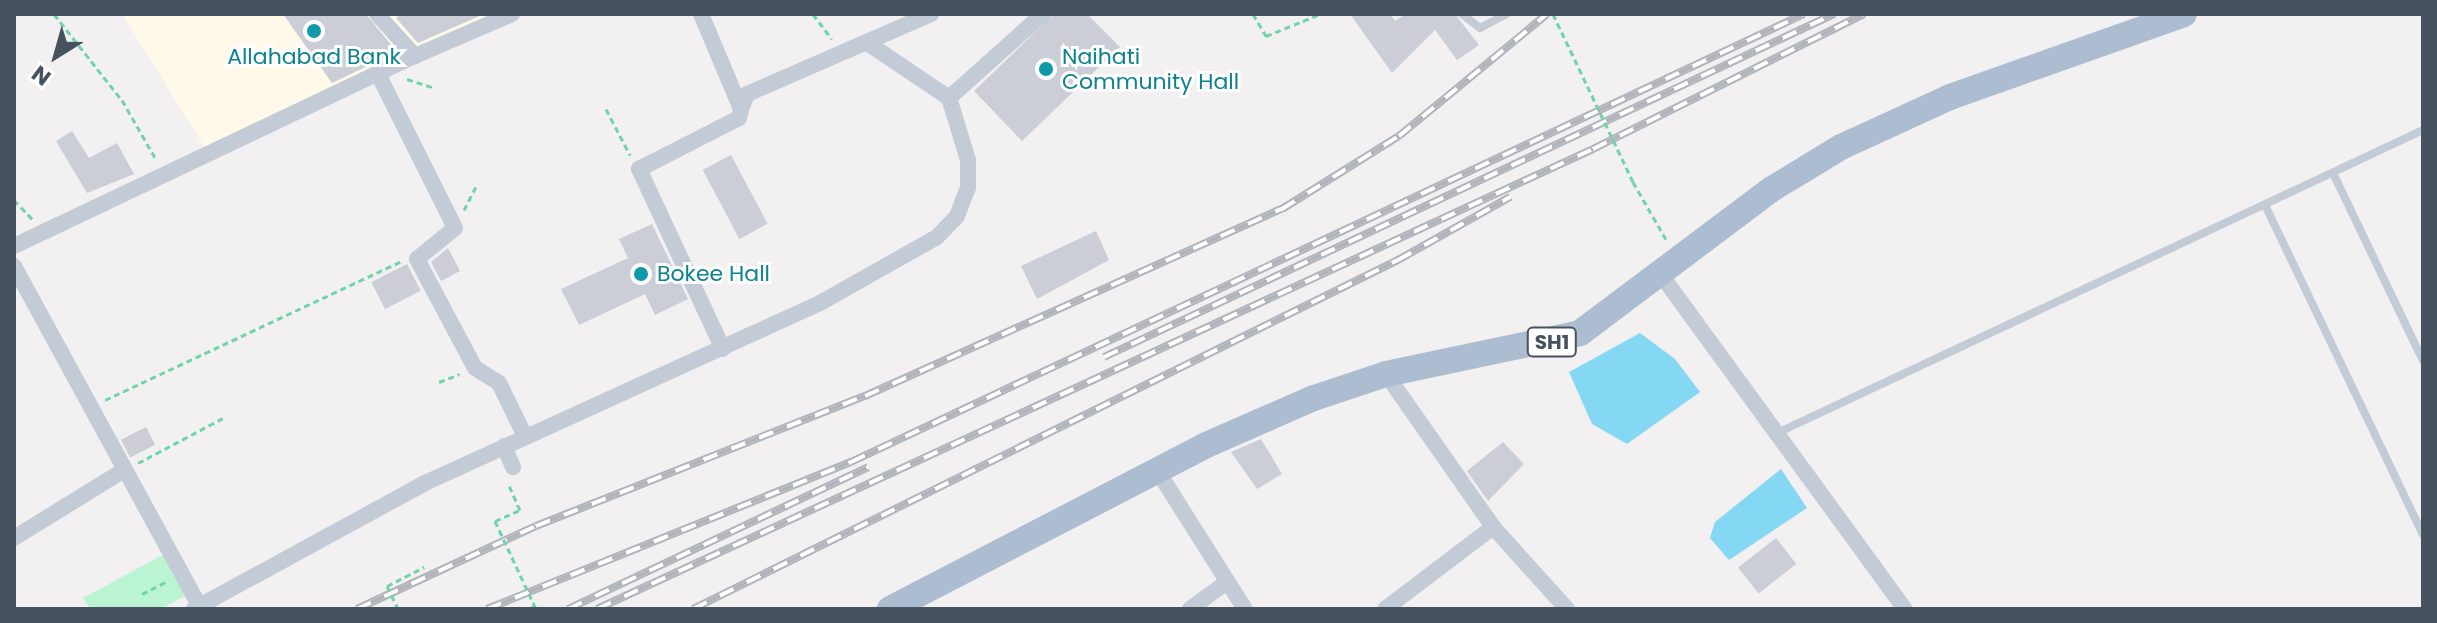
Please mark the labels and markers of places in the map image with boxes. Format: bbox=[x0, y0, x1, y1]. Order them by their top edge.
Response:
marker: Allahabad Bank bbox=[305, 22, 323, 40]
place label: Naihati Community Hall bbox=[1062, 43, 1239, 94]
place label: Allahabad Bank bbox=[227, 44, 401, 70]
marker: Naihati Community Hall bbox=[1037, 60, 1055, 78]
place label: Bokee Hall bbox=[657, 261, 770, 287]
marker: Bokee Hall bbox=[632, 265, 650, 283]

